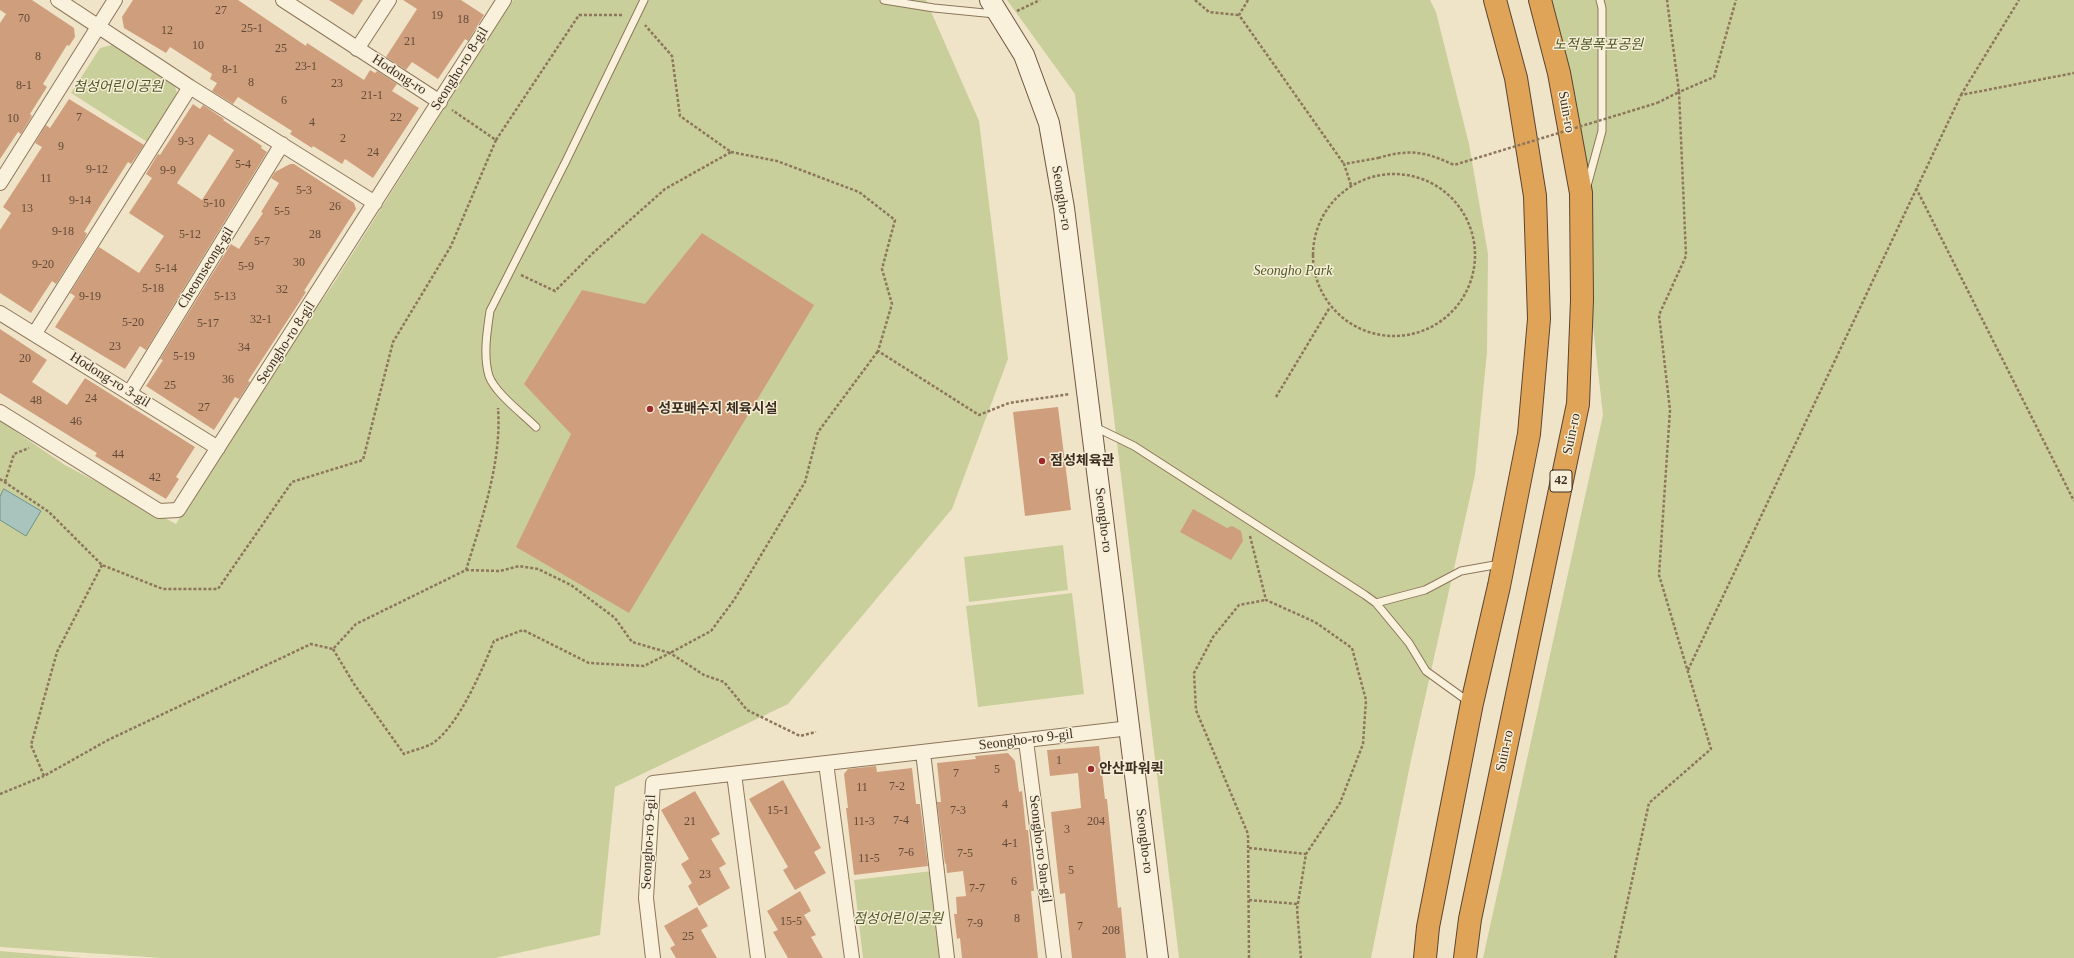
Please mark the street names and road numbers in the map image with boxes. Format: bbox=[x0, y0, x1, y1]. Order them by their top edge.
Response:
street label: Seongho-ro 8-gil bbox=[428, 24, 492, 114]
street label: Hodong-ro bbox=[369, 51, 429, 99]
street label: Suin-ro bbox=[1554, 90, 1578, 134]
street label: Seongho-ro bbox=[1048, 164, 1074, 232]
street label: Cheomseong-gil bbox=[174, 224, 238, 312]
street label: Seongho-ro 8-gil bbox=[253, 298, 319, 388]
street label: Hodong-ro 3-gil bbox=[67, 349, 153, 411]
street label: Suin-ro bbox=[1559, 412, 1585, 456]
road number: 42 bbox=[1550, 470, 1572, 492]
street label: Seongho-ro bbox=[1091, 487, 1115, 553]
street label: Seongho-ro 9-gil bbox=[978, 726, 1074, 754]
street label: Suin-ro bbox=[1492, 729, 1518, 773]
street label: Seongho-ro 9-gil bbox=[638, 794, 660, 890]
street label: Seongho-ro 9an-gil bbox=[1025, 794, 1055, 904]
street label: Seongho-ro bbox=[1132, 808, 1156, 874]

